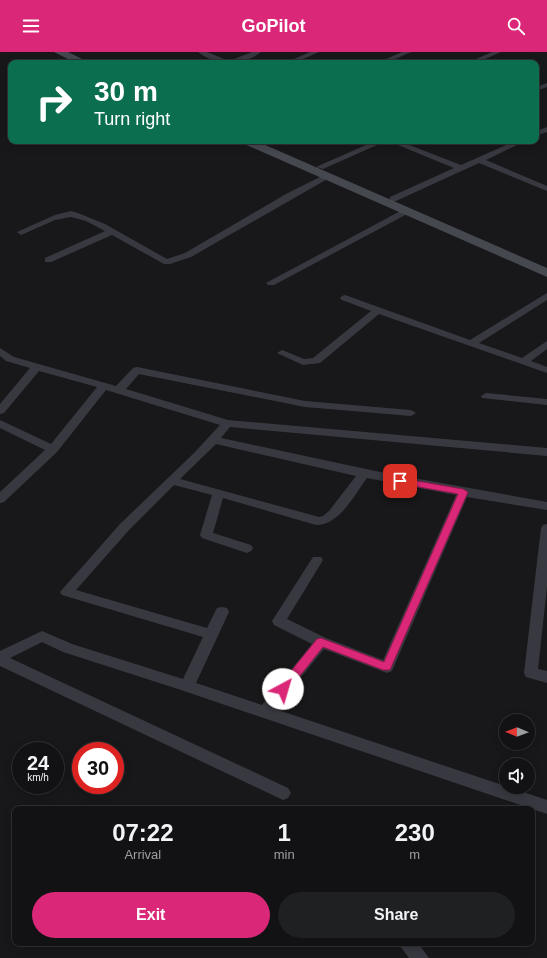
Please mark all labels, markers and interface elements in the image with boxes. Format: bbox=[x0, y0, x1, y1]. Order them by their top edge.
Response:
icon: menu bbox=[20, 15, 42, 37]
icon: search bbox=[505, 15, 527, 37]
text: GoPilot bbox=[242, 16, 306, 36]
icon: right bbox=[28, 76, 80, 128]
text: 30 m bbox=[94, 76, 158, 107]
text: Turn right bbox=[94, 109, 170, 129]
pin bbox=[383, 464, 417, 498]
icon: arrive bbox=[389, 470, 411, 492]
position arrow bbox=[262, 668, 304, 710]
north arrow bbox=[499, 714, 535, 750]
map controls bbox=[499, 714, 535, 794]
speed limit sign: 30 bbox=[72, 742, 124, 794]
text: 24 bbox=[27, 752, 49, 774]
button: sound bbox=[499, 758, 535, 794]
text: km/h bbox=[27, 772, 49, 783]
text: 07:22 bbox=[112, 819, 174, 846]
text: 1 bbox=[277, 819, 291, 846]
text: 230 bbox=[395, 819, 435, 846]
text: Arrival bbox=[124, 847, 161, 862]
text: min bbox=[274, 847, 295, 862]
text: m bbox=[409, 847, 420, 862]
button: Exit bbox=[32, 892, 270, 938]
button: Share bbox=[278, 892, 515, 938]

